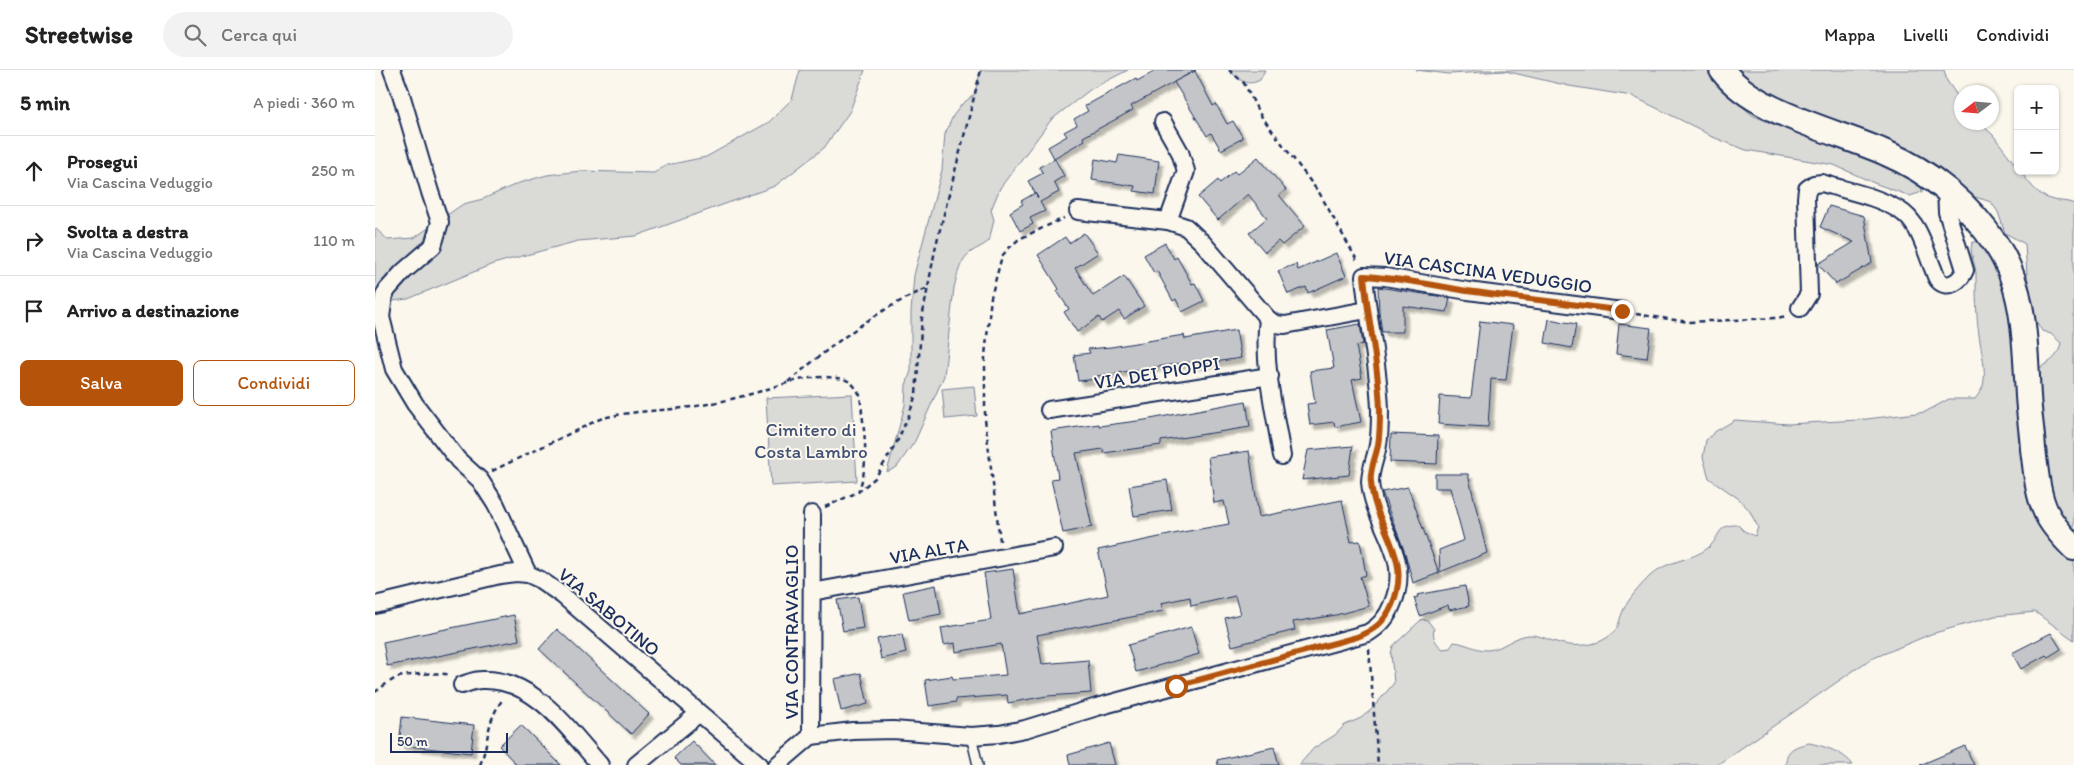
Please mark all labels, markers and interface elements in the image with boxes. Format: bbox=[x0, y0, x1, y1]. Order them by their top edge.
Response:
search box bbox=[163, 12, 513, 57]
text: Streetwise bbox=[25, 20, 133, 49]
icon: search bbox=[181, 21, 209, 49]
text: Cerca qui bbox=[221, 23, 297, 46]
text: Mappa bbox=[1824, 24, 1875, 46]
text: Livelli bbox=[1903, 24, 1948, 46]
text: Condividi bbox=[1976, 24, 2049, 46]
north arrow bbox=[1954, 85, 1999, 130]
map controls bbox=[2014, 85, 2059, 175]
button: + bbox=[2014, 85, 2059, 130]
text: 5 min bbox=[20, 90, 70, 115]
text: A piedi · 360 m bbox=[253, 93, 355, 112]
button: − bbox=[2014, 130, 2059, 175]
text: Prosegui bbox=[67, 150, 138, 173]
icon: ahead bbox=[20, 157, 48, 185]
text: 250 m bbox=[311, 161, 355, 180]
text: Via Cascina Veduggio bbox=[67, 173, 213, 192]
text: Svolta a destra bbox=[67, 220, 188, 243]
icon: right bbox=[20, 227, 48, 255]
text: 110 m bbox=[313, 231, 355, 250]
text: Via Cascina Veduggio bbox=[67, 243, 213, 262]
street label: VIA CASCINA VEDUGGIO bbox=[1382, 246, 1594, 298]
icon: arrive bbox=[20, 297, 48, 325]
text: Arrivo a destinazione bbox=[67, 299, 239, 322]
route end bbox=[1611, 300, 1634, 323]
street label: VIA DEI PIOPPI bbox=[1092, 352, 1222, 394]
button: Salva bbox=[20, 360, 183, 406]
button: Condividi bbox=[193, 360, 355, 406]
park label: Cimitero di Costa Lambro bbox=[754, 418, 868, 463]
street label: VIA ALTA bbox=[888, 533, 970, 569]
street label: VIA CONTRAVAGLIO bbox=[780, 545, 803, 720]
street label: VIA SABOTINO bbox=[553, 563, 665, 661]
route start bbox=[1165, 675, 1188, 698]
scale bar bbox=[390, 730, 507, 753]
text: 50 m bbox=[397, 733, 428, 750]

